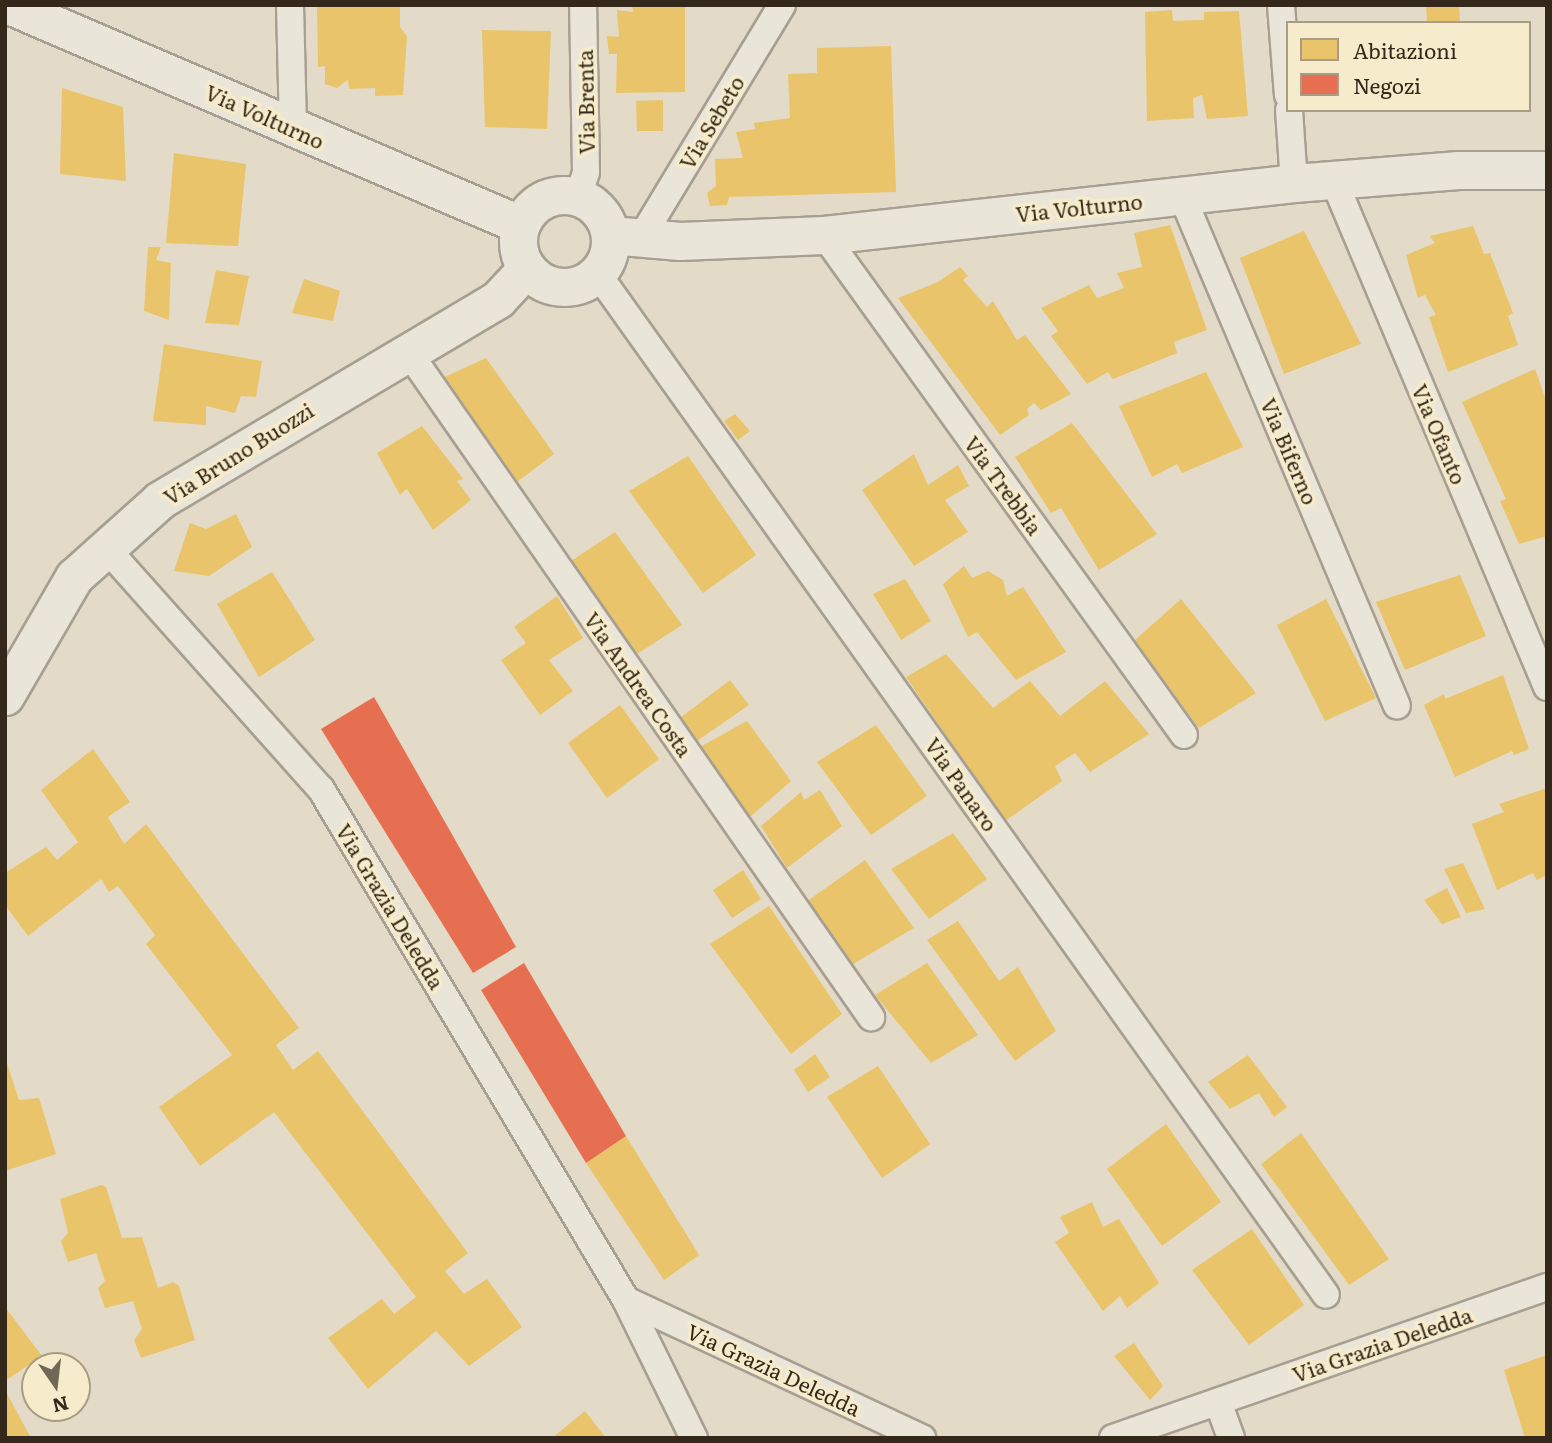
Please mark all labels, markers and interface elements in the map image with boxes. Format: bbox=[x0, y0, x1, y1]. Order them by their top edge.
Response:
legend bbox=[1286, 21, 1531, 112]
text: Abitazioni bbox=[1353, 34, 1457, 65]
street label: Via Brenta bbox=[571, 49, 599, 155]
text: Negozi bbox=[1353, 69, 1421, 100]
street label: Via Sebeto bbox=[673, 71, 749, 173]
street label: Via Volturno bbox=[202, 79, 328, 153]
street label: Via Volturno bbox=[1014, 188, 1144, 226]
street label: Via Ofanto bbox=[1408, 380, 1472, 488]
street label: Via Biferno bbox=[1256, 394, 1324, 508]
street label: Via Bruno Buozzi bbox=[158, 397, 318, 509]
street label: Via Trebbia bbox=[960, 431, 1048, 539]
street label: Via Andrea Costa bbox=[580, 607, 698, 761]
street label: Via Panaro bbox=[921, 732, 1003, 836]
street label: Via Grazia Deledda bbox=[332, 819, 450, 993]
street label: Via Grazia Deledda bbox=[1289, 1301, 1475, 1387]
street label: Via Grazia Deledda bbox=[683, 1318, 865, 1420]
north arrow bbox=[21, 1352, 91, 1422]
text: N bbox=[49, 1390, 72, 1421]

